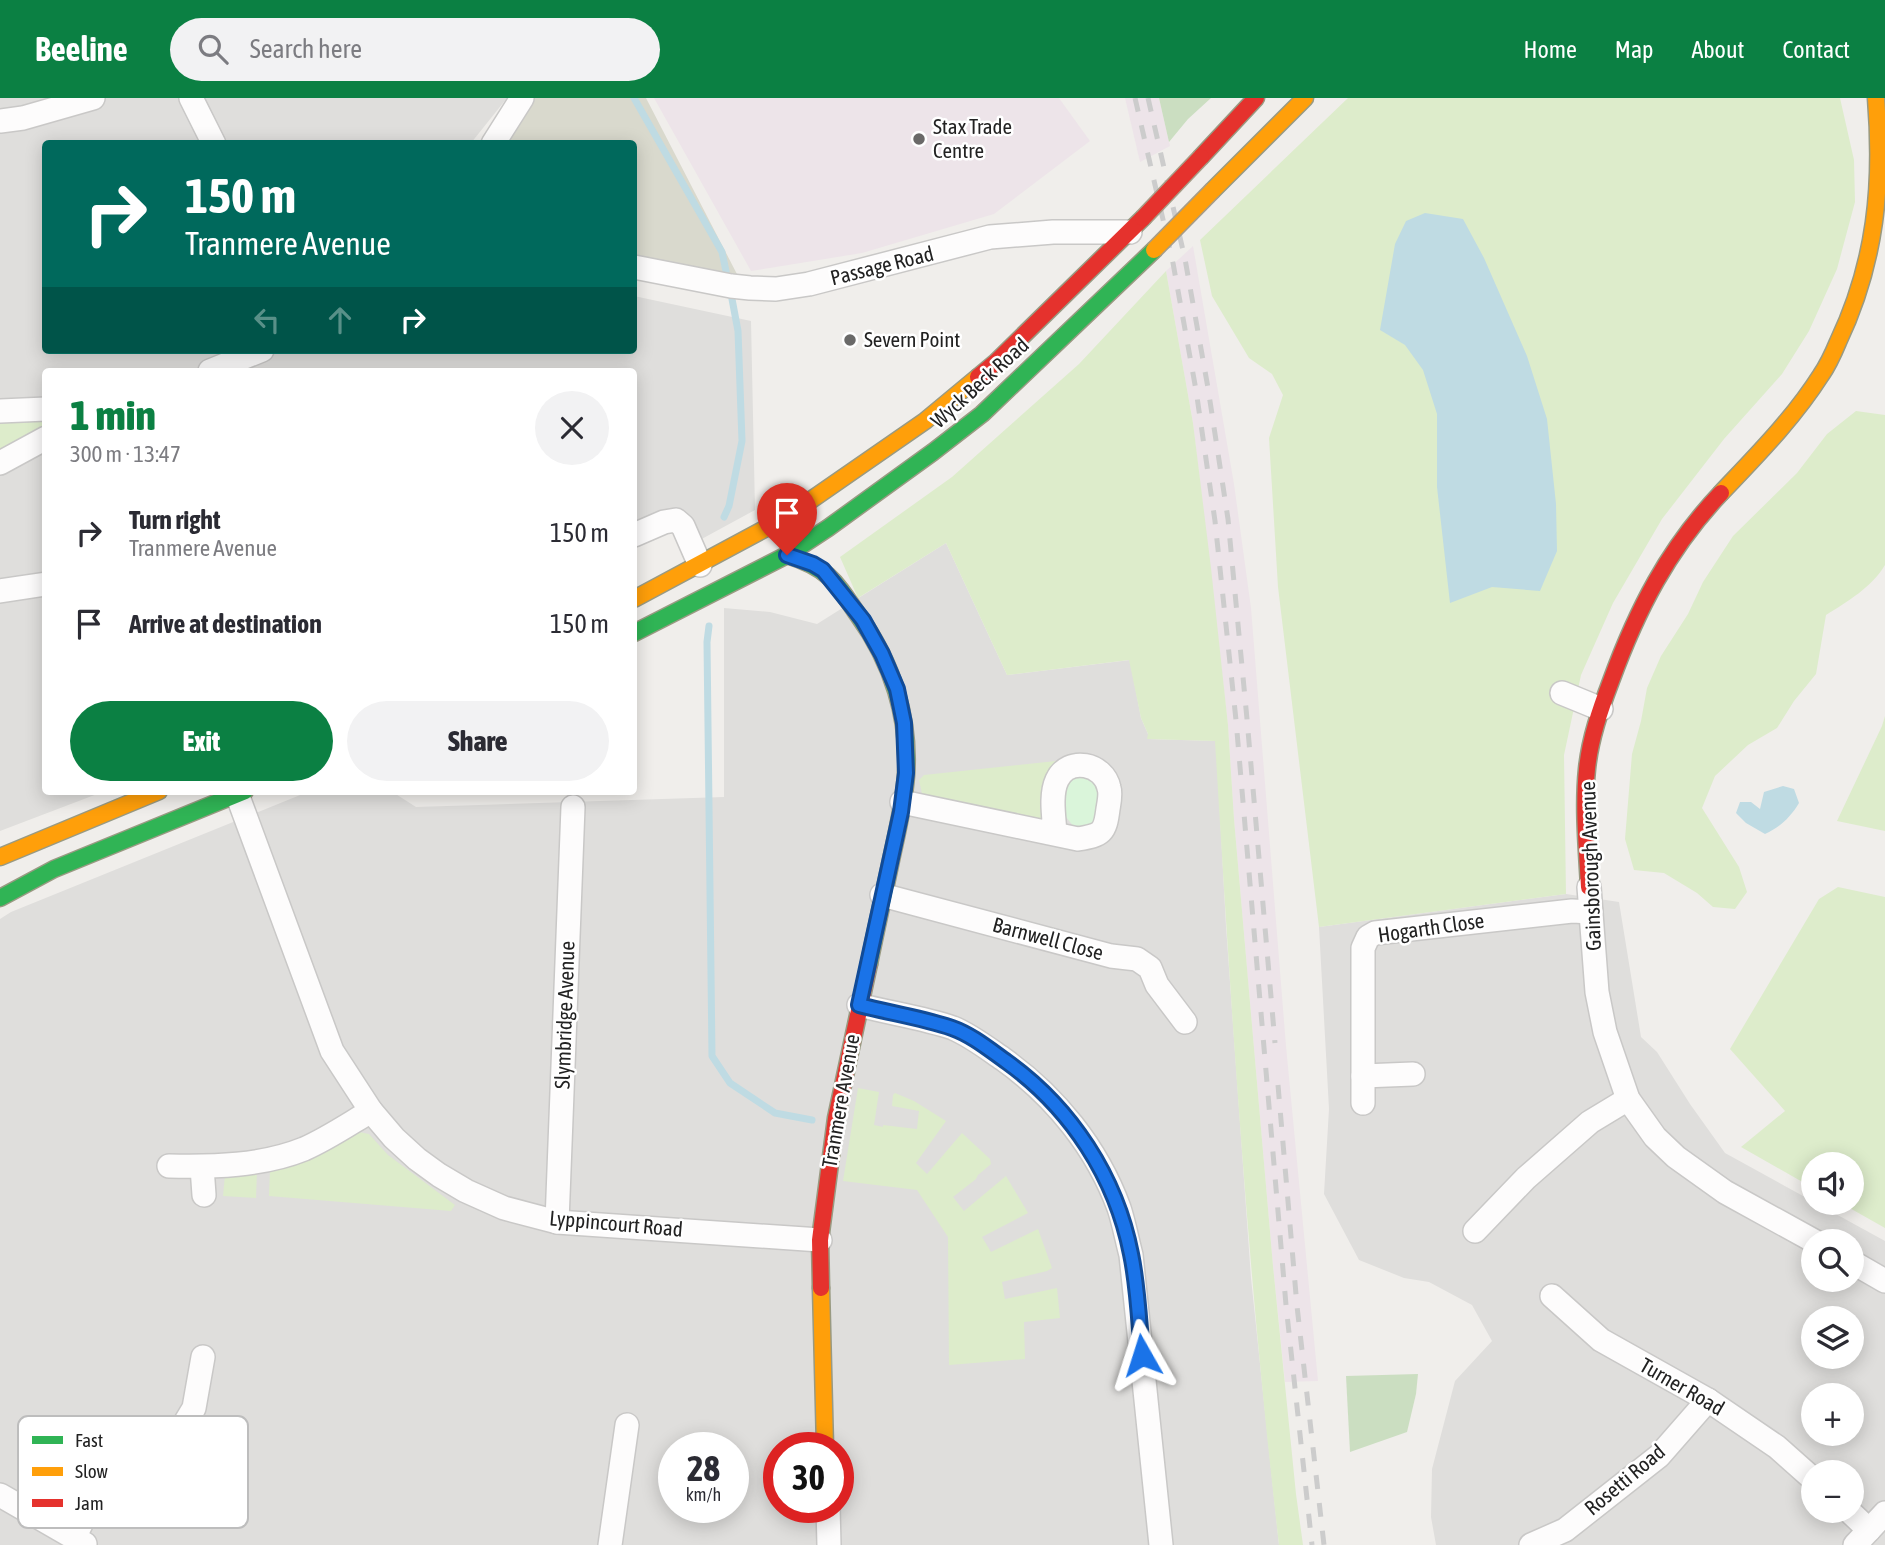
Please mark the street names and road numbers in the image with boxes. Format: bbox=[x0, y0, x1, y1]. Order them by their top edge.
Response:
street label: Passage Road bbox=[828, 241, 936, 289]
street label: Wyck Beck Road bbox=[926, 332, 1033, 432]
street label: Gainsborough Avenue bbox=[1575, 781, 1605, 951]
street label: Hogarth Close bbox=[1376, 908, 1486, 946]
street label: Barnwell Close bbox=[990, 912, 1106, 964]
street label: Slymbridge Avenue bbox=[549, 941, 579, 1089]
street label: Tranmere Avenue bbox=[816, 1032, 864, 1169]
street label: Lyppincourt Road bbox=[548, 1205, 684, 1241]
street label: Turner Road bbox=[1636, 1352, 1729, 1420]
street label: Rosetti Road bbox=[1579, 1439, 1669, 1520]

